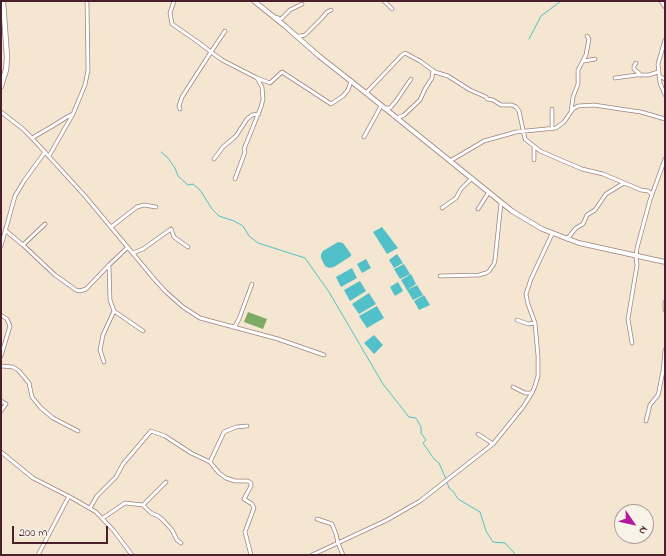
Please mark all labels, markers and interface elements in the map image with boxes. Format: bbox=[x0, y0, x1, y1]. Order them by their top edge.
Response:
north arrow bbox=[614, 504, 654, 544]
scale bar bbox=[14, 518, 110, 544]
text: N bbox=[634, 523, 652, 538]
text: 200 m bbox=[19, 524, 48, 542]

